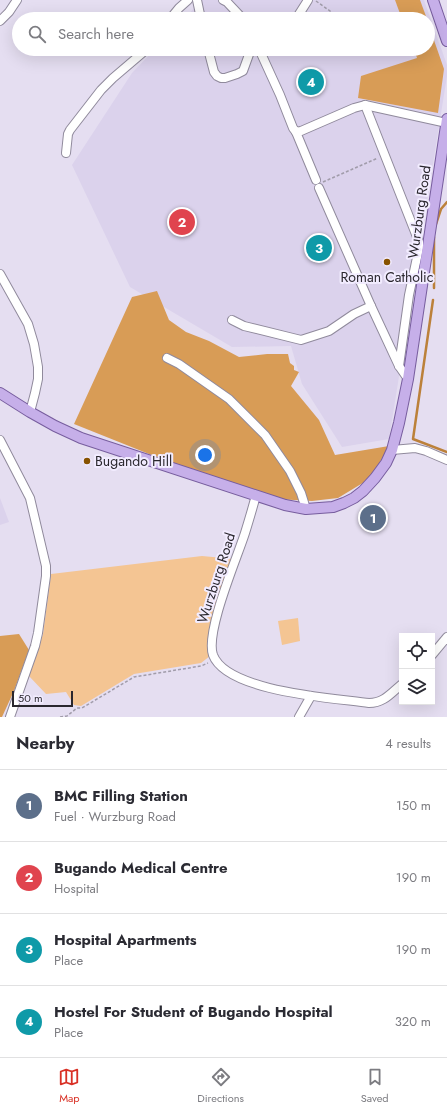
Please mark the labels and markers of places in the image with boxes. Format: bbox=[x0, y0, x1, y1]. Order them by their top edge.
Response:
pin: 4 bbox=[298, 67, 324, 97]
pin: 2 bbox=[169, 207, 195, 237]
pin: 3 bbox=[306, 233, 332, 263]
marker: Roman Catholic bbox=[382, 257, 392, 267]
place label: Roman Catholic bbox=[341, 267, 433, 287]
place label: Bugando Hill bbox=[95, 451, 172, 471]
marker: Bugando Hill bbox=[82, 456, 92, 466]
pin: 1 bbox=[360, 503, 386, 533]

